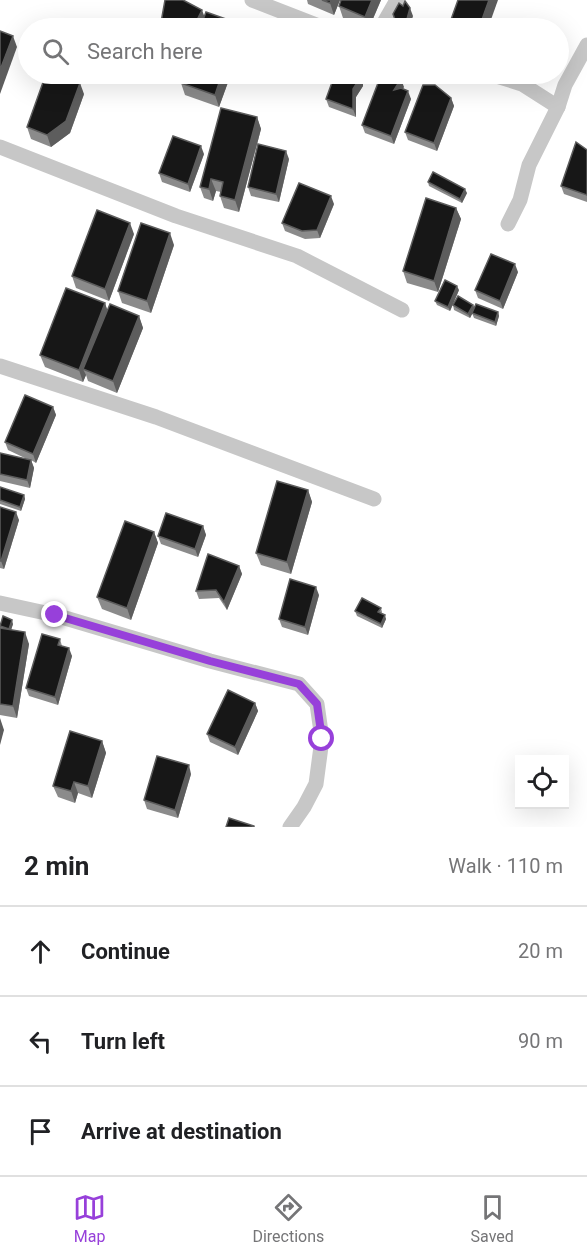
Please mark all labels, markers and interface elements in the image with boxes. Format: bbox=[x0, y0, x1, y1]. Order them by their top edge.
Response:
search box bbox=[18, 18, 569, 84]
icon: search bbox=[39, 35, 72, 68]
text: Search here bbox=[87, 39, 203, 64]
route end bbox=[41, 601, 67, 627]
route start bbox=[308, 725, 334, 751]
map controls bbox=[515, 755, 569, 809]
button: locate bbox=[515, 755, 569, 809]
text: 2 min bbox=[24, 851, 89, 881]
text: Walk · 110 m bbox=[448, 854, 563, 878]
icon: ahead bbox=[24, 935, 57, 968]
text: Continue bbox=[81, 939, 170, 964]
text: 20 m bbox=[518, 939, 563, 963]
icon: left bbox=[24, 1025, 57, 1058]
text: Turn left bbox=[81, 1029, 165, 1054]
text: 90 m bbox=[518, 1029, 563, 1053]
icon: arrive bbox=[24, 1115, 57, 1148]
text: Arrive at destination bbox=[81, 1119, 282, 1144]
tab: Map bbox=[73, 1191, 106, 1246]
tab: Directions bbox=[252, 1191, 324, 1246]
tab: Saved bbox=[471, 1191, 514, 1246]

